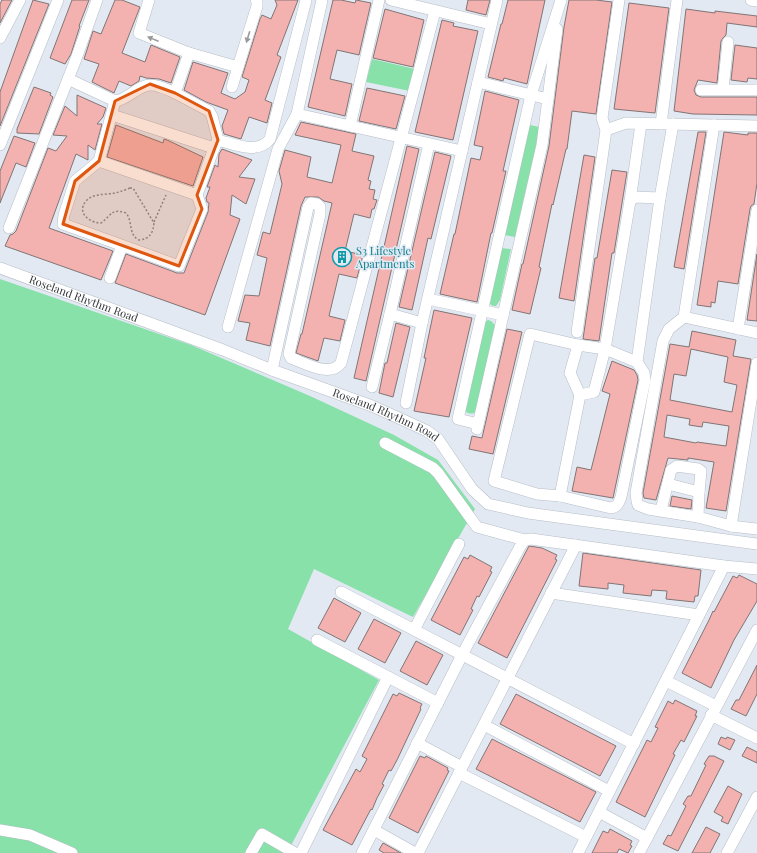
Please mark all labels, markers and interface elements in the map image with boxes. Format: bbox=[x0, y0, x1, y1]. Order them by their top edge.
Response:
one-way arrow bbox=[244, 31, 250, 43]
one-way arrow bbox=[146, 35, 158, 41]
place label: S3 Lifestyle Apartments bbox=[355, 243, 414, 271]
building icon: S3 Lifestyle Apartments bbox=[331, 246, 353, 268]
street label: Roseland Rhythm Road bbox=[27, 271, 141, 325]
street label: Roseland Rhythm Road bbox=[331, 384, 443, 445]

